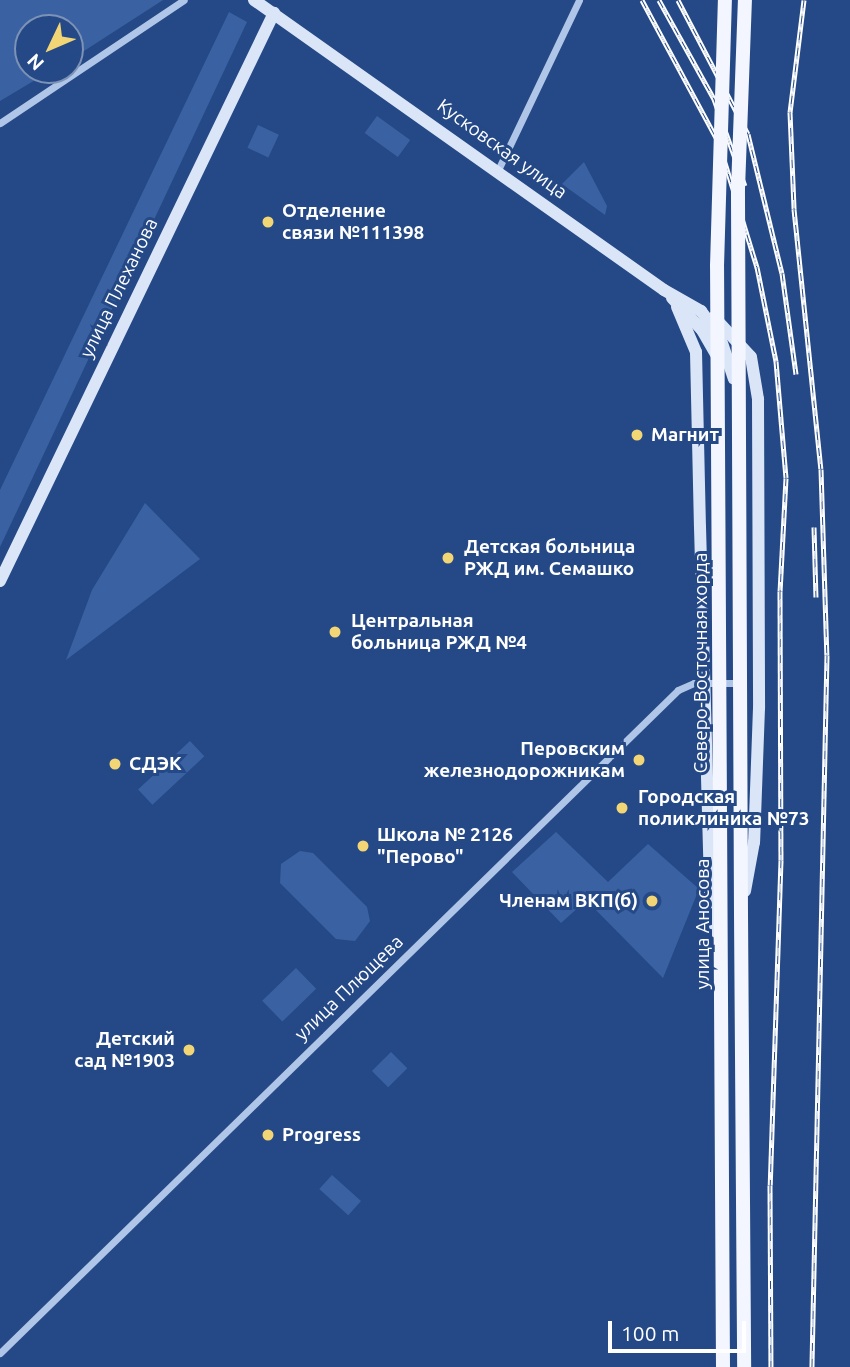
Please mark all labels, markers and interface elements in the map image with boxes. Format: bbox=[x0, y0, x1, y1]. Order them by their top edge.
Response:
north arrow bbox=[14, 14, 84, 84]
text: N bbox=[22, 49, 48, 75]
street label: Кусковская улица bbox=[433, 94, 571, 204]
place label: Отделение связи №111398 bbox=[282, 200, 424, 244]
street label: улица Плеханова bbox=[75, 214, 163, 362]
marker: Отделение связи №111398 bbox=[260, 214, 276, 230]
place label: Магнит bbox=[651, 424, 719, 446]
marker: Магнит bbox=[629, 427, 645, 443]
place label: Детская больница РЖД им. Семашко bbox=[464, 536, 635, 580]
marker: Детская больница РЖД им. Семашко bbox=[438, 548, 458, 568]
street label: Северо-Восточная хорда bbox=[690, 553, 712, 773]
place label: Центральная больница РЖД №4 bbox=[351, 610, 527, 654]
marker: Центральная больница РЖД №4 bbox=[325, 622, 345, 642]
place label: Перовским железнодорожникам bbox=[424, 738, 625, 782]
marker: Перовским железнодорожникам bbox=[631, 752, 647, 768]
place label: СДЭК bbox=[129, 753, 182, 775]
marker: СДЭК bbox=[107, 756, 123, 772]
place label: Городская поликлиника №73 bbox=[638, 786, 809, 830]
marker: Городская поликлиника №73 bbox=[612, 798, 632, 818]
place label: Школа № 2126 "Перово" bbox=[377, 824, 513, 868]
marker: Школа № 2126 "Перово" bbox=[355, 838, 371, 854]
street label: улица Аносова bbox=[692, 858, 714, 990]
place label: Членам ВКП(б) bbox=[499, 890, 638, 912]
marker: Членам ВКП(б) bbox=[644, 893, 660, 909]
street label: улица Плющева bbox=[290, 931, 408, 1045]
place label: Детский сад №1903 bbox=[74, 1028, 175, 1072]
marker: Детский сад №1903 bbox=[181, 1042, 197, 1058]
place label: Progress bbox=[282, 1124, 361, 1146]
marker: Progress bbox=[260, 1127, 276, 1143]
scale bar bbox=[612, 1308, 750, 1352]
text: 100 m bbox=[621, 1321, 679, 1345]

